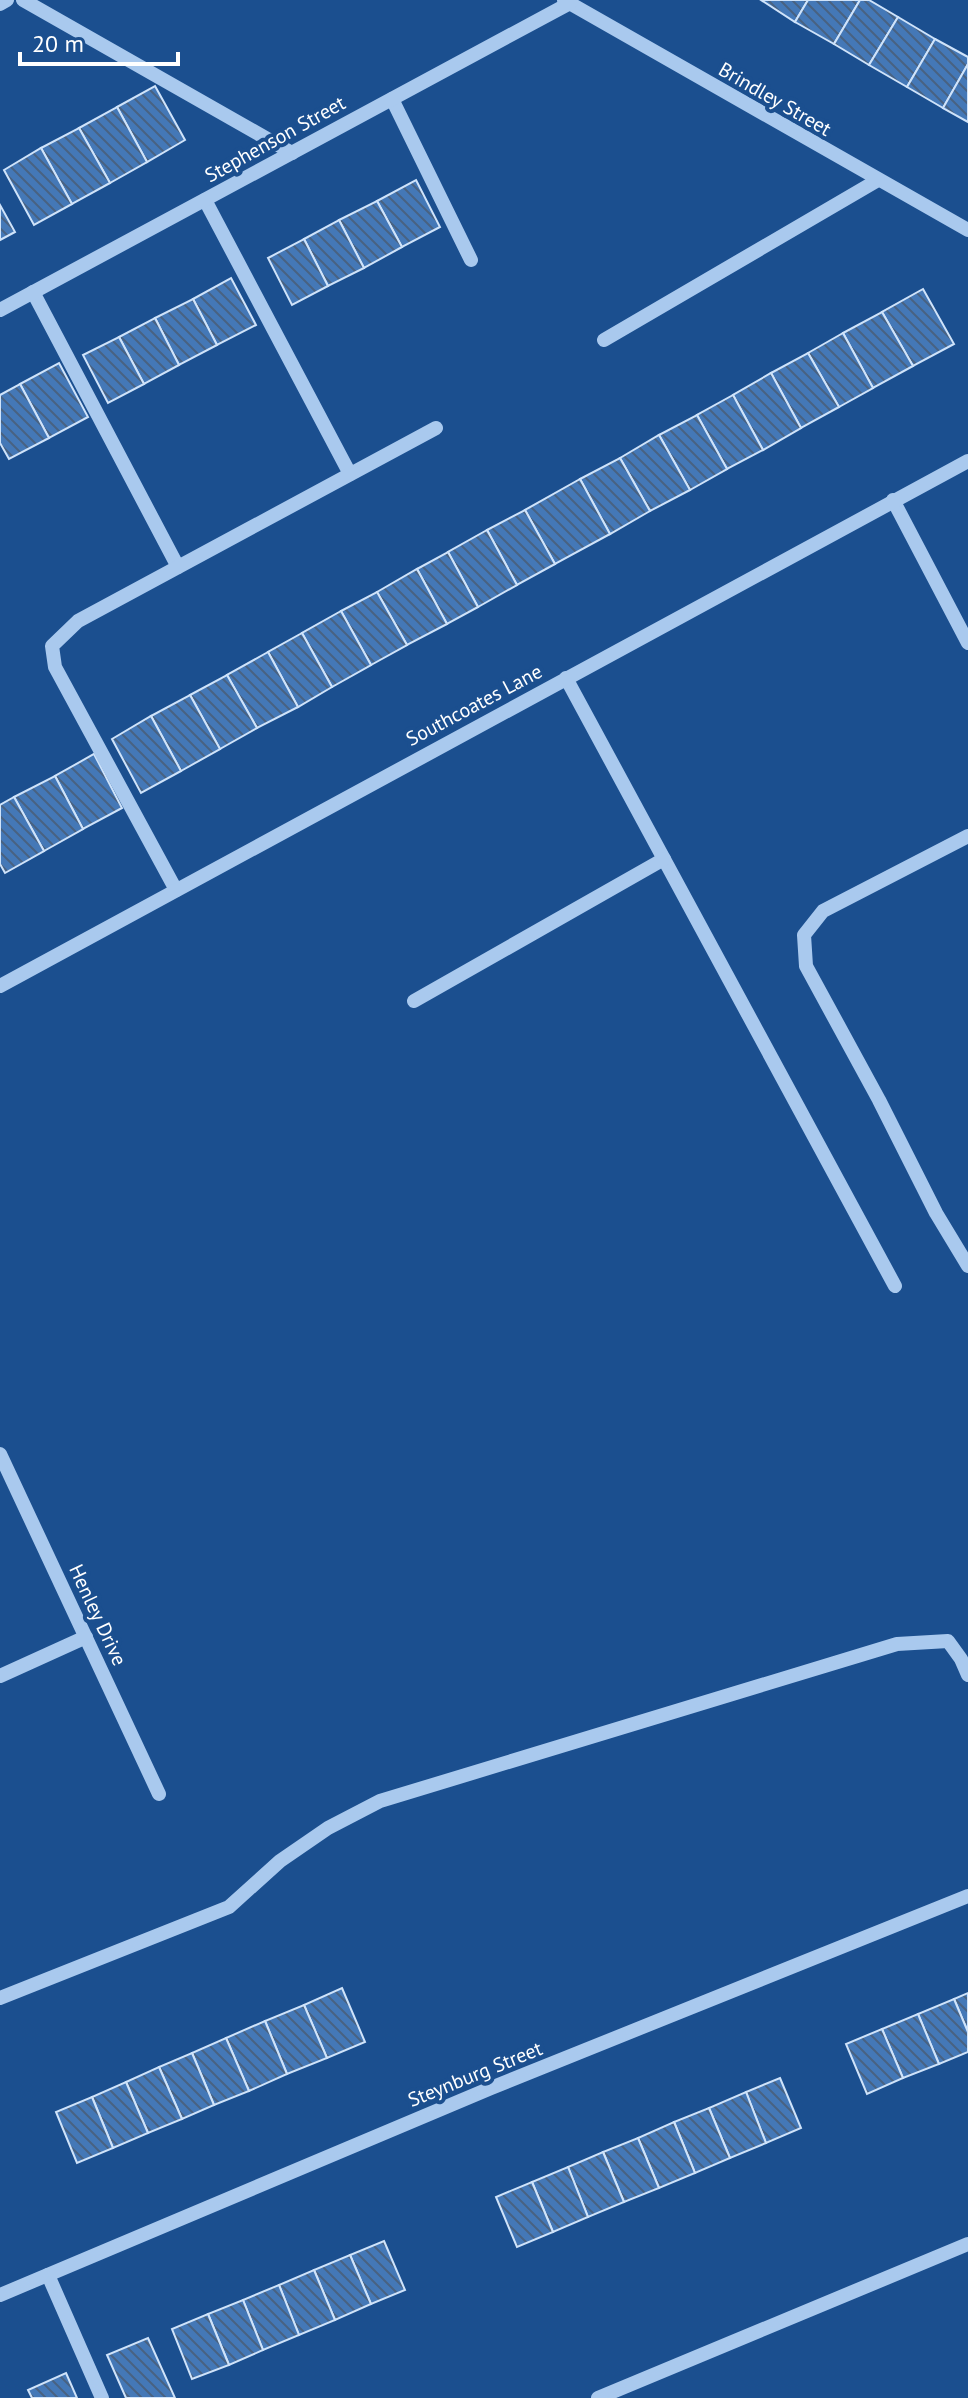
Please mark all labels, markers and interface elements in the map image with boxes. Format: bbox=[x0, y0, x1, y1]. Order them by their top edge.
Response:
scale bar bbox=[20, 16, 178, 66]
text: 20 m bbox=[32, 28, 84, 59]
street label: Brindley Street bbox=[714, 56, 836, 142]
street label: Stephenson Street bbox=[200, 90, 350, 188]
street label: Southcoates Lane bbox=[401, 658, 547, 752]
street label: Henley Drive bbox=[63, 1560, 133, 1670]
street label: Steynburg Street bbox=[404, 2035, 546, 2113]

